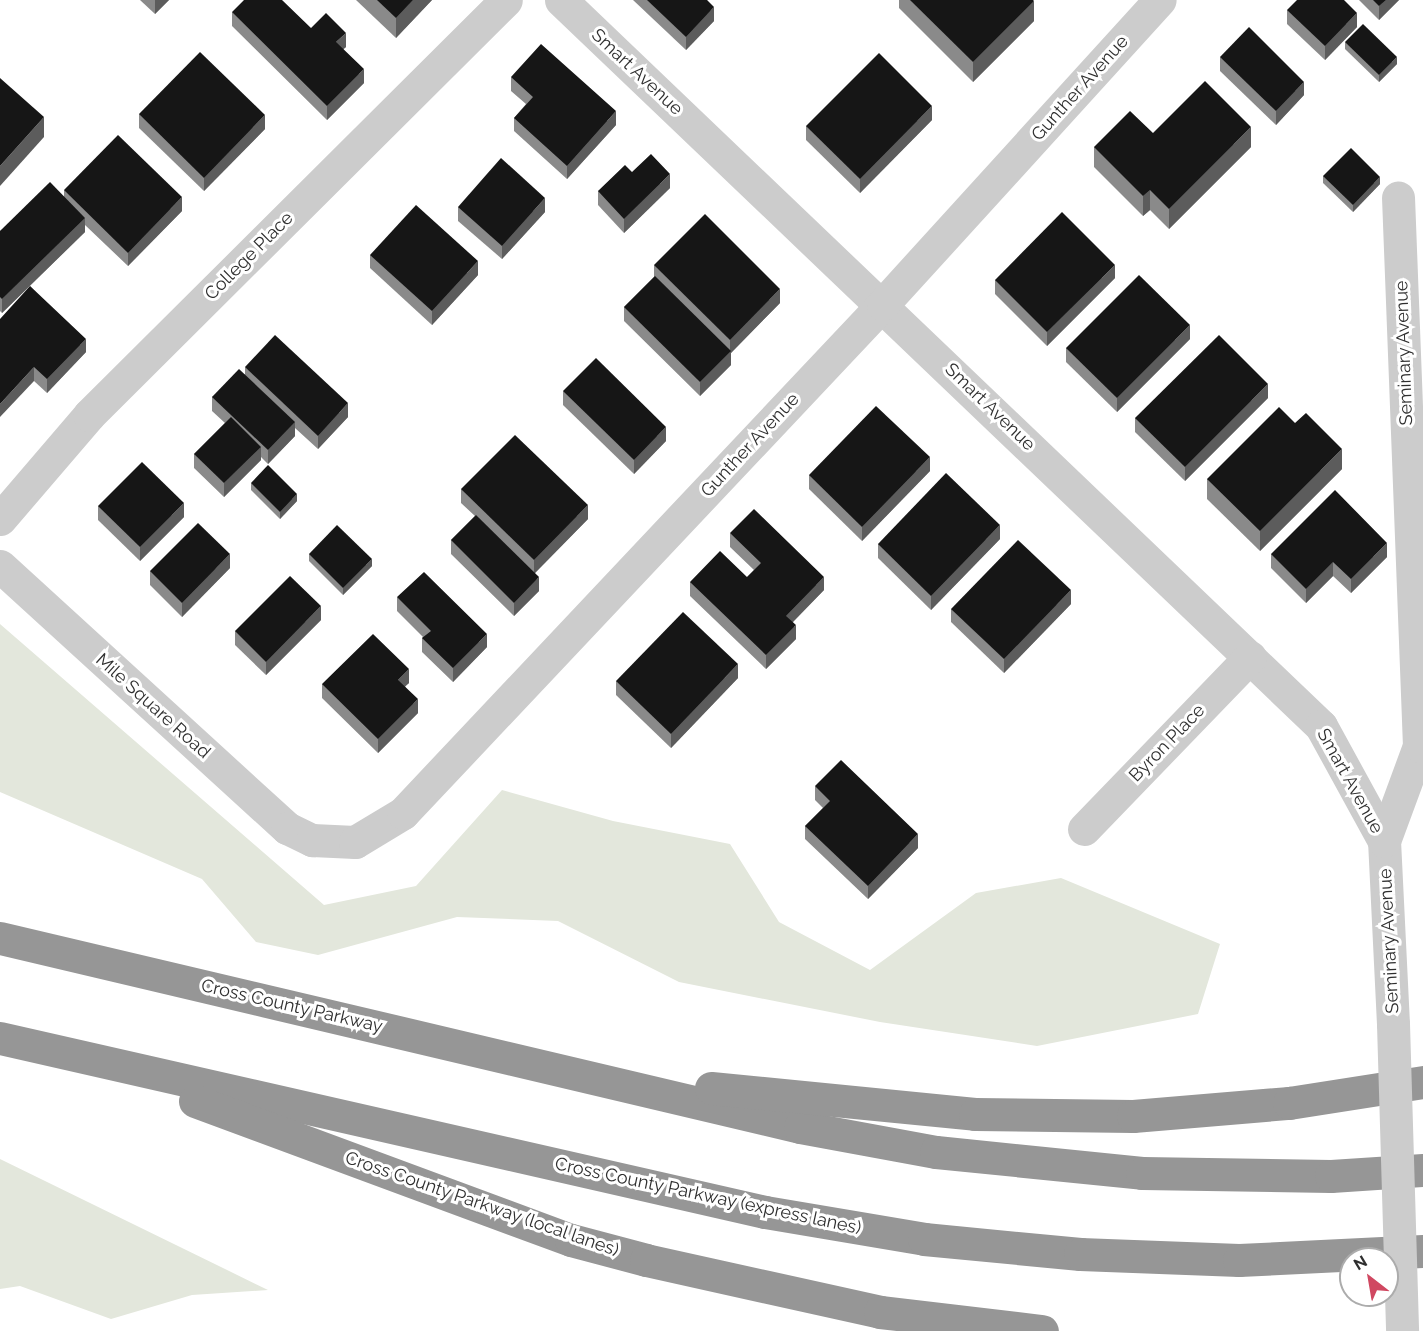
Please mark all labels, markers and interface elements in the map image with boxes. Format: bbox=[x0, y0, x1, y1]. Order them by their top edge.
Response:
street label: Smart Avenue bbox=[587, 24, 687, 120]
street label: Gunther Avenue bbox=[1027, 31, 1133, 145]
street label: College Place bbox=[200, 207, 298, 305]
street label: Seminary Avenue bbox=[1391, 280, 1417, 426]
street label: Smart Avenue bbox=[940, 358, 1040, 456]
street label: Gunther Avenue bbox=[696, 388, 804, 502]
street label: Mile Square Road bbox=[91, 649, 215, 763]
street label: Byron Place bbox=[1125, 700, 1209, 786]
street label: Smart Avenue bbox=[1312, 724, 1388, 838]
street label: Seminary Avenue bbox=[1374, 867, 1404, 1015]
street label: Cross County Parkway bbox=[199, 975, 385, 1037]
street label: Cross County Parkway (local lanes) bbox=[342, 1147, 622, 1261]
street label: Cross County Parkway (express lanes) bbox=[553, 1153, 863, 1239]
north arrow bbox=[1339, 1247, 1399, 1307]
text: N bbox=[1350, 1252, 1371, 1274]

